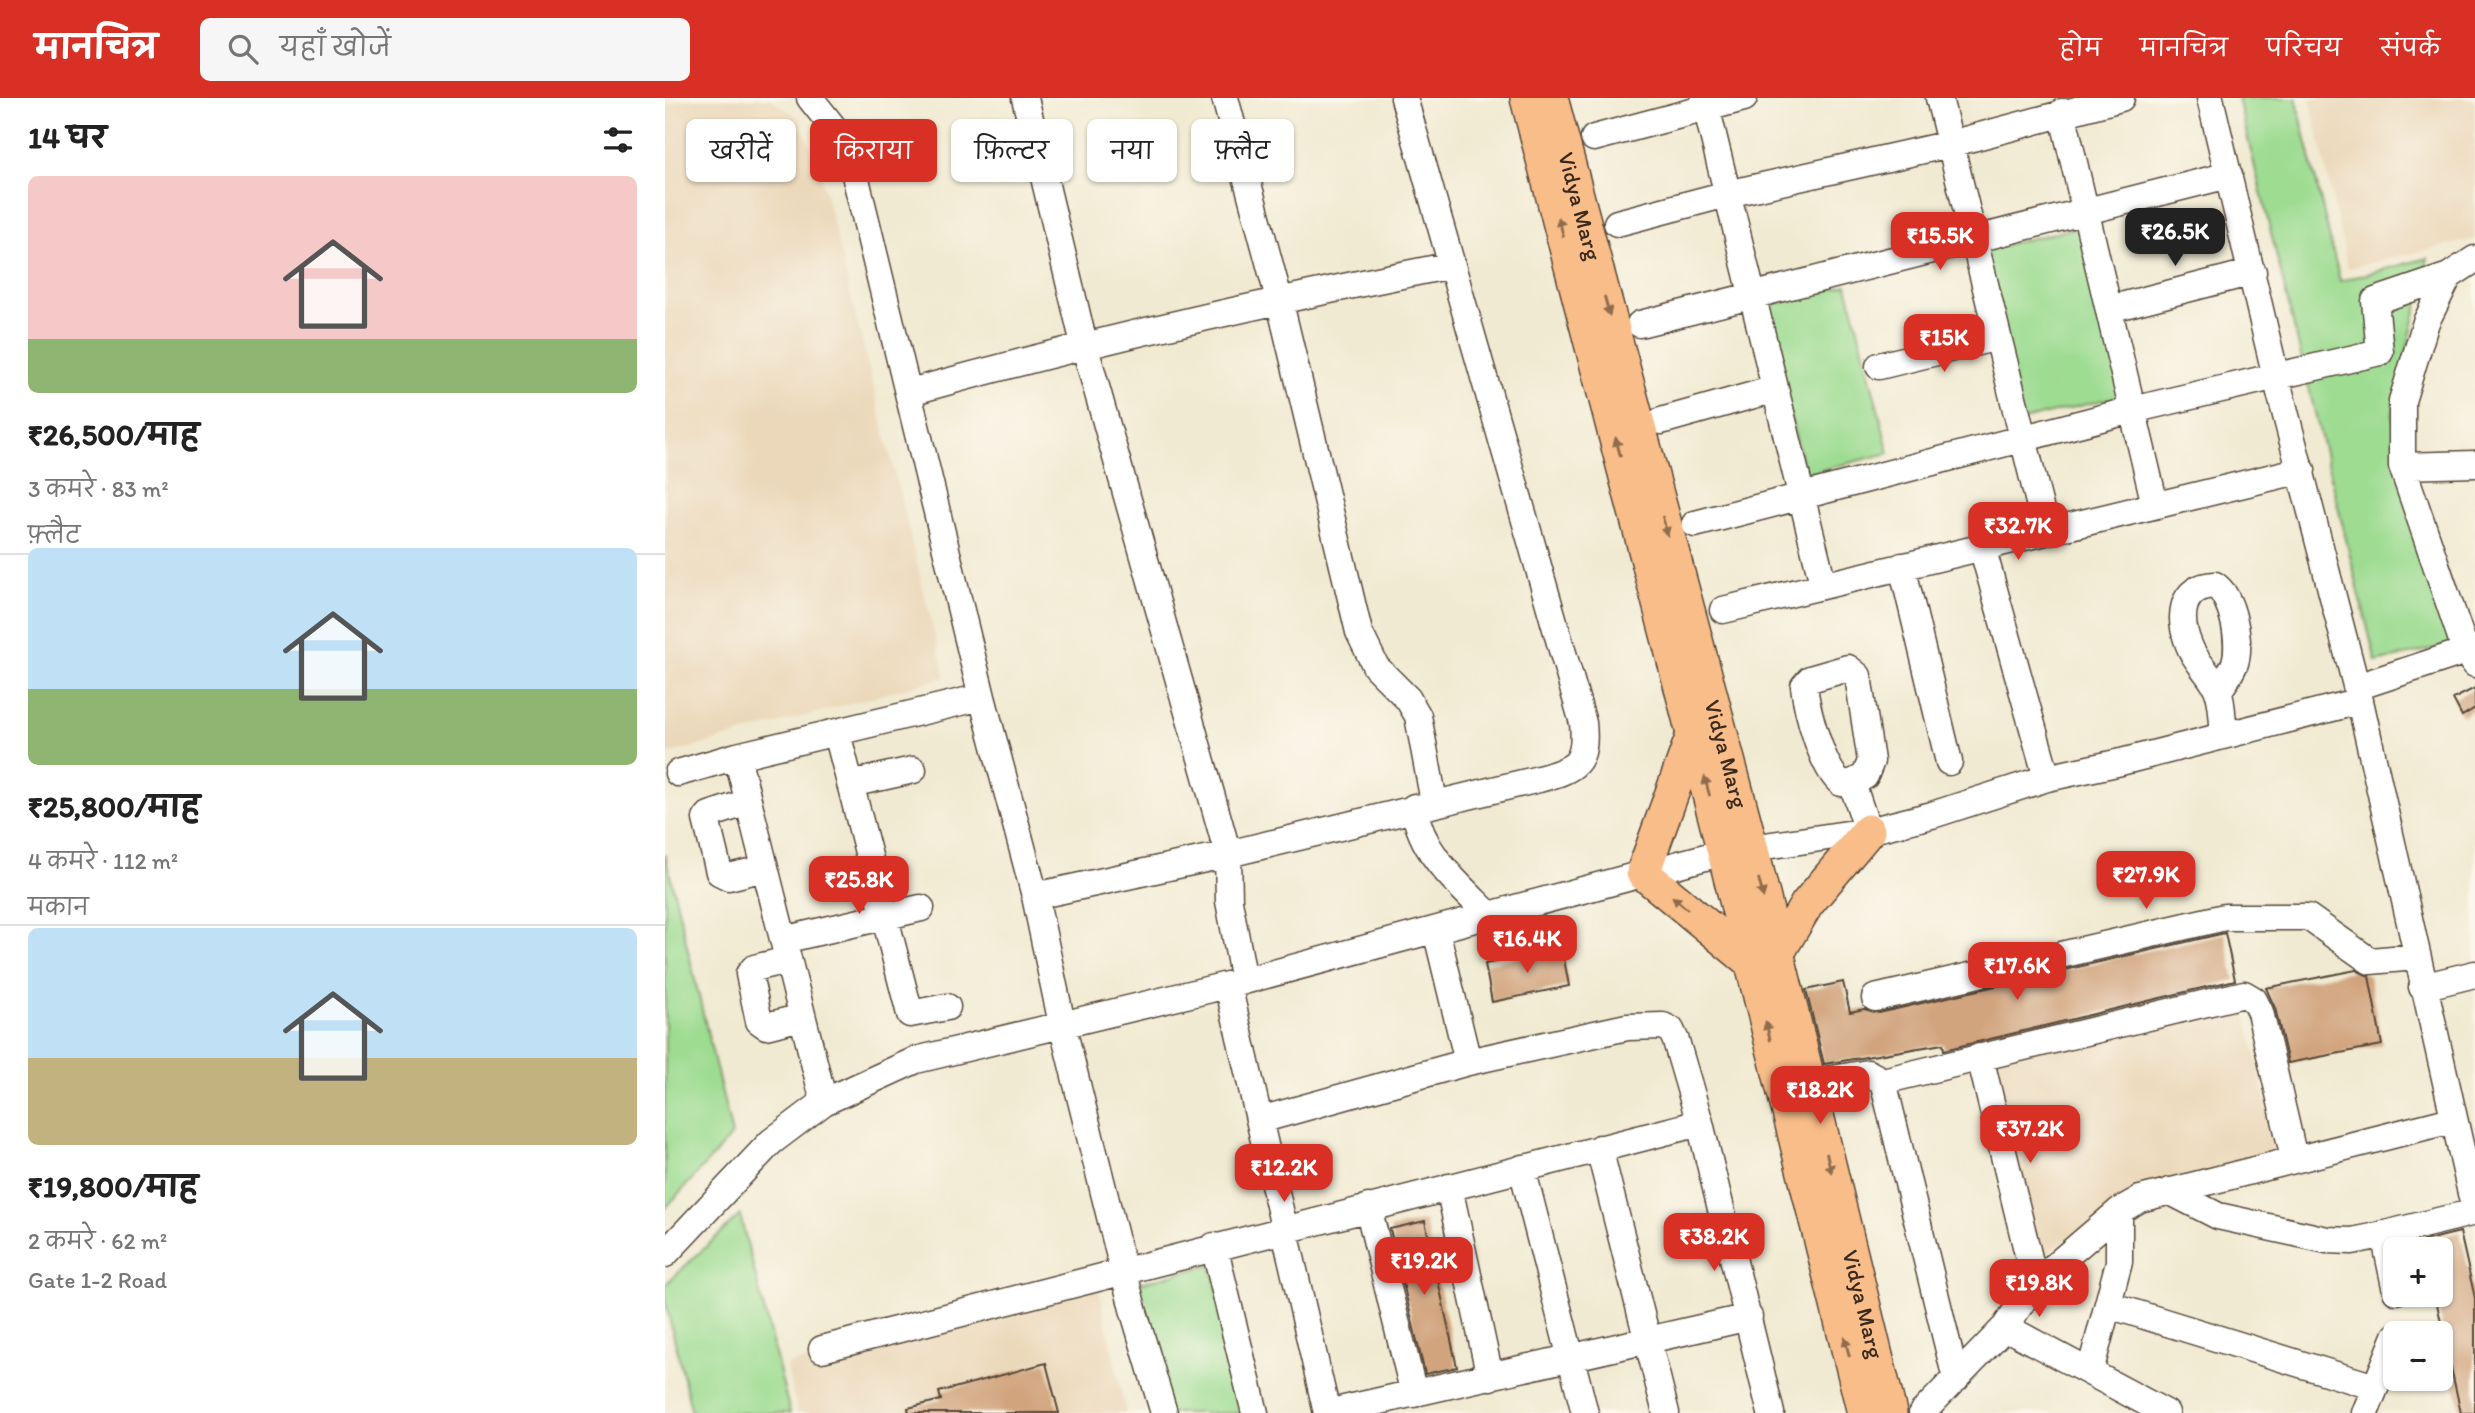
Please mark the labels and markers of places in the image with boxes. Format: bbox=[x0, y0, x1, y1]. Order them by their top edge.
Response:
pin: ₹26.5K bbox=[2118, 208, 2232, 268]
pin: ₹15.5K bbox=[1883, 212, 1997, 272]
pin: ₹15K bbox=[1903, 314, 1985, 374]
pin: ₹32.7K bbox=[1961, 503, 2075, 562]
pin: ₹27.9K bbox=[2089, 852, 2203, 911]
pin: ₹25.8K bbox=[802, 856, 916, 916]
pin: ₹16.4K bbox=[1470, 916, 1584, 975]
pin: ₹17.6K bbox=[1960, 942, 2074, 1002]
pin: ₹18.2K bbox=[1763, 1066, 1877, 1126]
pin: ₹37.2K bbox=[1973, 1105, 2087, 1165]
pin: ₹12.2K bbox=[1227, 1144, 1341, 1204]
pin: ₹38.2K bbox=[1657, 1214, 1771, 1273]
pin: ₹19.2K bbox=[1367, 1238, 1481, 1297]
pin: ₹19.8K bbox=[1982, 1260, 2096, 1319]

